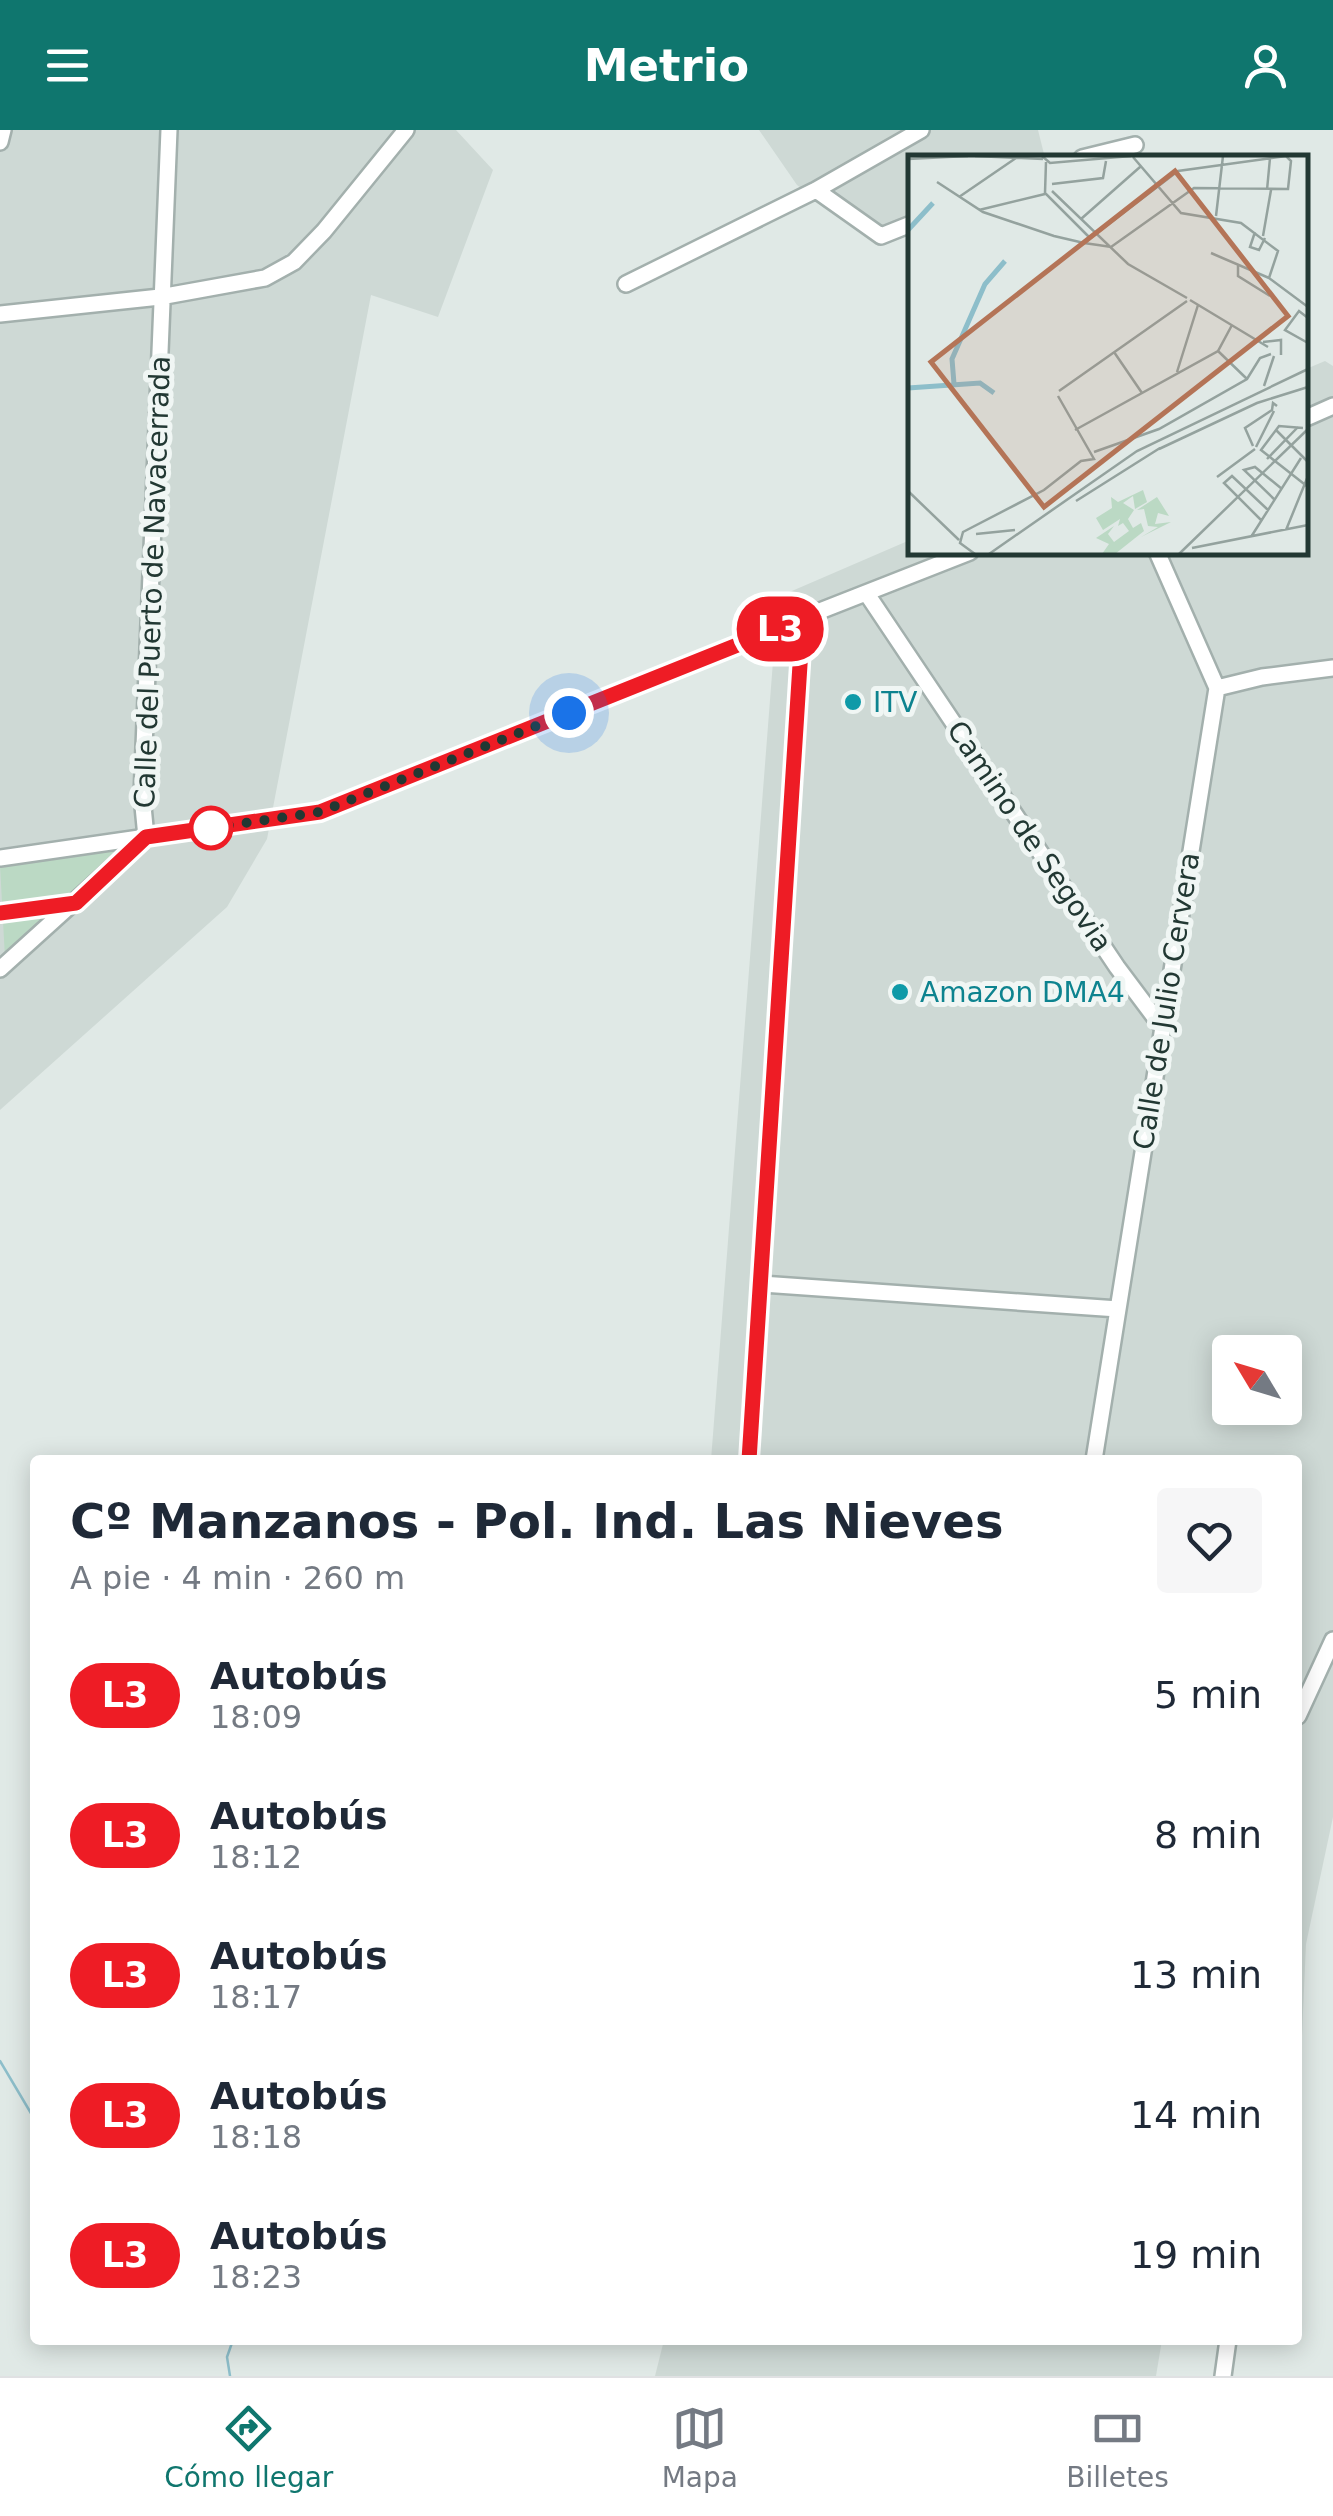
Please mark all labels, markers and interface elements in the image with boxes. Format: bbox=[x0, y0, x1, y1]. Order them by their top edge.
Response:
icon: menu bbox=[40, 38, 95, 93]
icon: person bbox=[1238, 38, 1293, 93]
text: Metrio bbox=[584, 39, 749, 92]
inset map bbox=[908, 155, 1308, 555]
street label: Calle del Puerto de Navacerrada bbox=[128, 355, 177, 809]
line badge: L3 bbox=[735, 596, 825, 662]
text: L3 bbox=[757, 609, 803, 649]
place label: ITV bbox=[873, 686, 918, 719]
your location bbox=[544, 688, 594, 738]
marker: ITV bbox=[842, 691, 864, 713]
street label: Camino de Segovia bbox=[940, 715, 1119, 958]
unlabelled marker bbox=[190, 807, 232, 849]
street label: Calle de Julio Cervera bbox=[1127, 850, 1206, 1152]
place label: Amazon DMA4 bbox=[920, 976, 1125, 1009]
marker: Amazon DMA4 bbox=[889, 981, 911, 1003]
north arrow bbox=[1212, 1335, 1302, 1425]
map controls bbox=[1212, 1335, 1302, 1425]
button: heart bbox=[1157, 1488, 1262, 1593]
text: Cº Manzanos - Pol. Ind. Las Nieves bbox=[70, 1493, 1003, 1549]
text: A pie · 4 min · 260 m bbox=[70, 1559, 405, 1597]
text: Autobús bbox=[210, 1654, 388, 1698]
text: 5 min bbox=[1154, 1673, 1262, 1717]
text: L3 bbox=[102, 1675, 148, 1715]
text: 18:09 bbox=[210, 1698, 302, 1736]
text: Autobús bbox=[210, 1794, 388, 1838]
text: 8 min bbox=[1154, 1813, 1262, 1857]
text: L3 bbox=[102, 1815, 148, 1855]
text: 18:12 bbox=[210, 1838, 302, 1876]
text: Autobús bbox=[210, 1934, 388, 1978]
text: 13 min bbox=[1130, 1953, 1262, 1997]
text: L3 bbox=[102, 1955, 148, 1995]
text: 18:17 bbox=[210, 1978, 302, 2016]
text: Autobús bbox=[210, 2074, 388, 2118]
text: 14 min bbox=[1130, 2093, 1262, 2137]
text: L3 bbox=[102, 2095, 148, 2135]
text: 18:18 bbox=[210, 2118, 302, 2156]
text: Autobús bbox=[210, 2214, 388, 2258]
text: 19 min bbox=[1130, 2233, 1262, 2277]
text: L3 bbox=[102, 2235, 148, 2275]
text: 18:23 bbox=[210, 2258, 302, 2296]
tab: Cómo llegar bbox=[164, 2401, 333, 2494]
tab: Mapa bbox=[662, 2401, 738, 2494]
tab: Billetes bbox=[1066, 2401, 1169, 2494]

